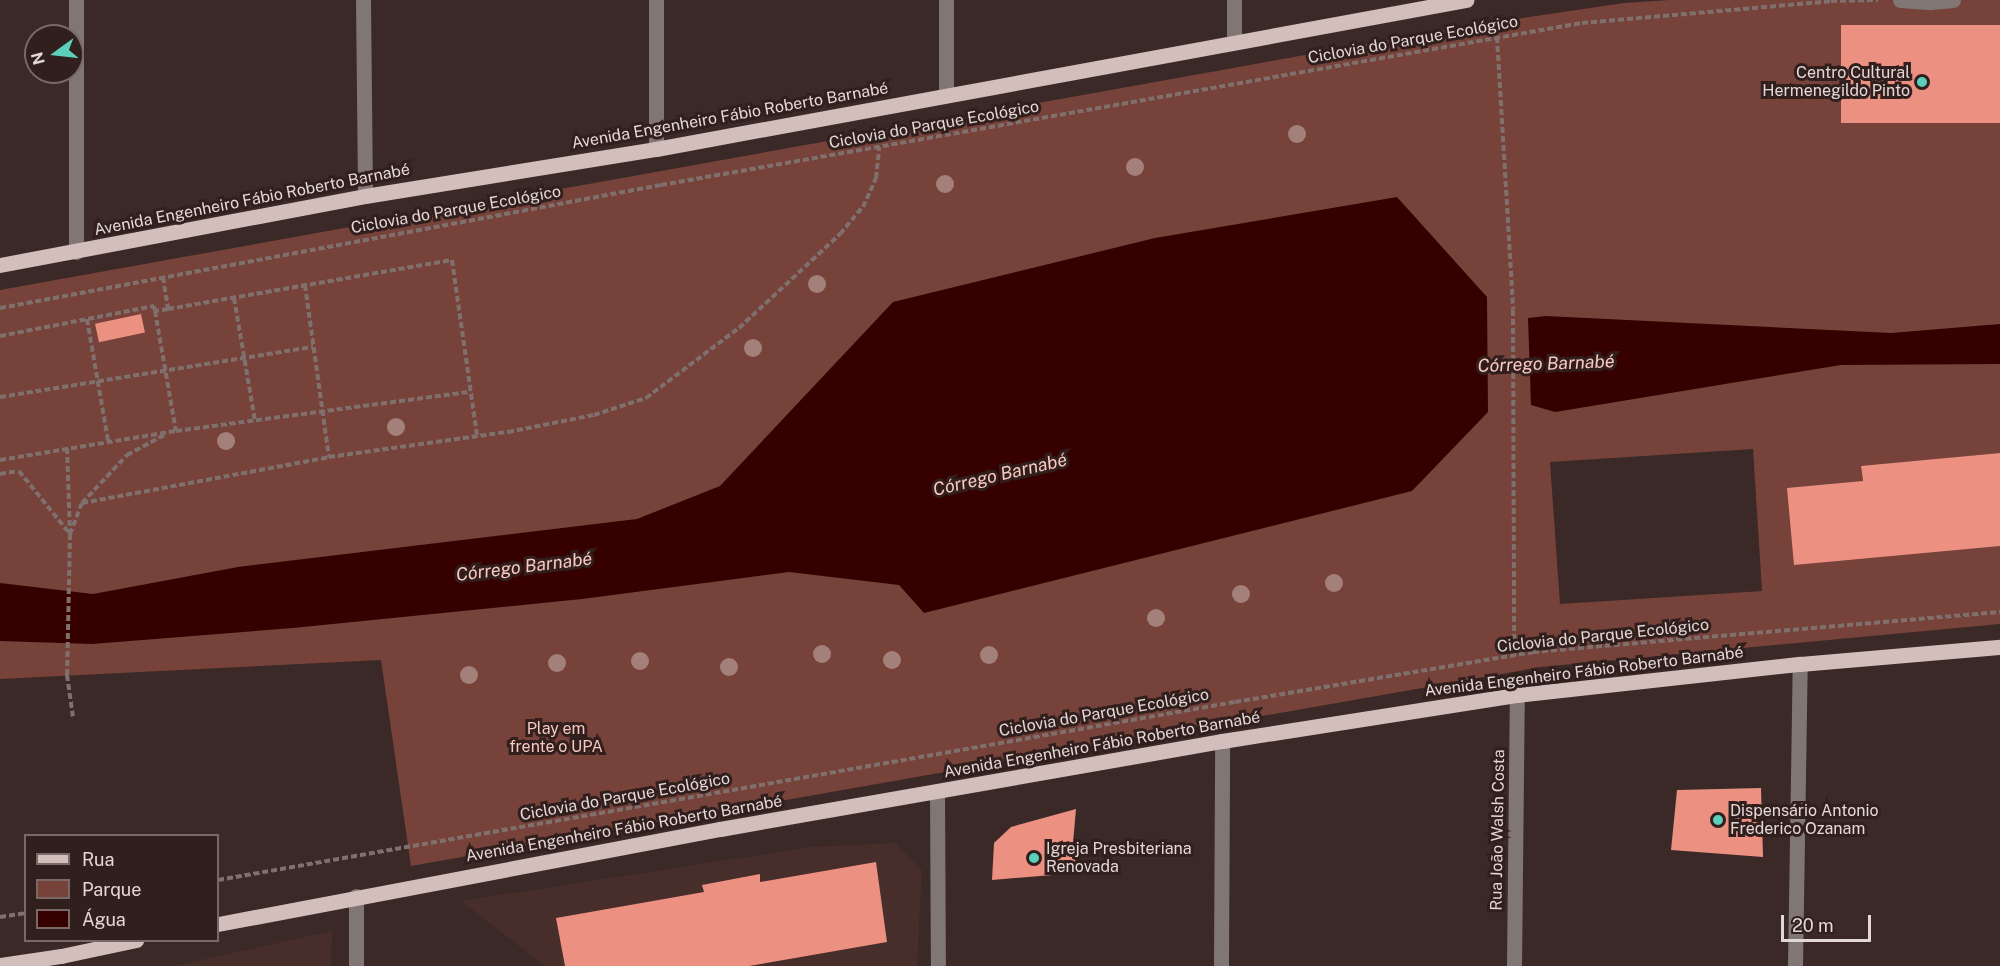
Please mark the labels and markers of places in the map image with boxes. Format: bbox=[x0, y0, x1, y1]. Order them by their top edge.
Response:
place label: Centro Cultural Hermenegildo Pinto bbox=[1762, 63, 1910, 101]
marker: Centro Cultural Hermenegildo Pinto bbox=[1915, 75, 1929, 89]
place label: Dispensário Antonio Frederico Ozanam bbox=[1730, 801, 1879, 839]
marker: Dispensário Antonio Frederico Ozanam bbox=[1711, 813, 1725, 827]
place label: Igreja Presbiteriana Renovada bbox=[1046, 839, 1192, 877]
marker: Igreja Presbiteriana Renovada bbox=[1027, 851, 1041, 865]

